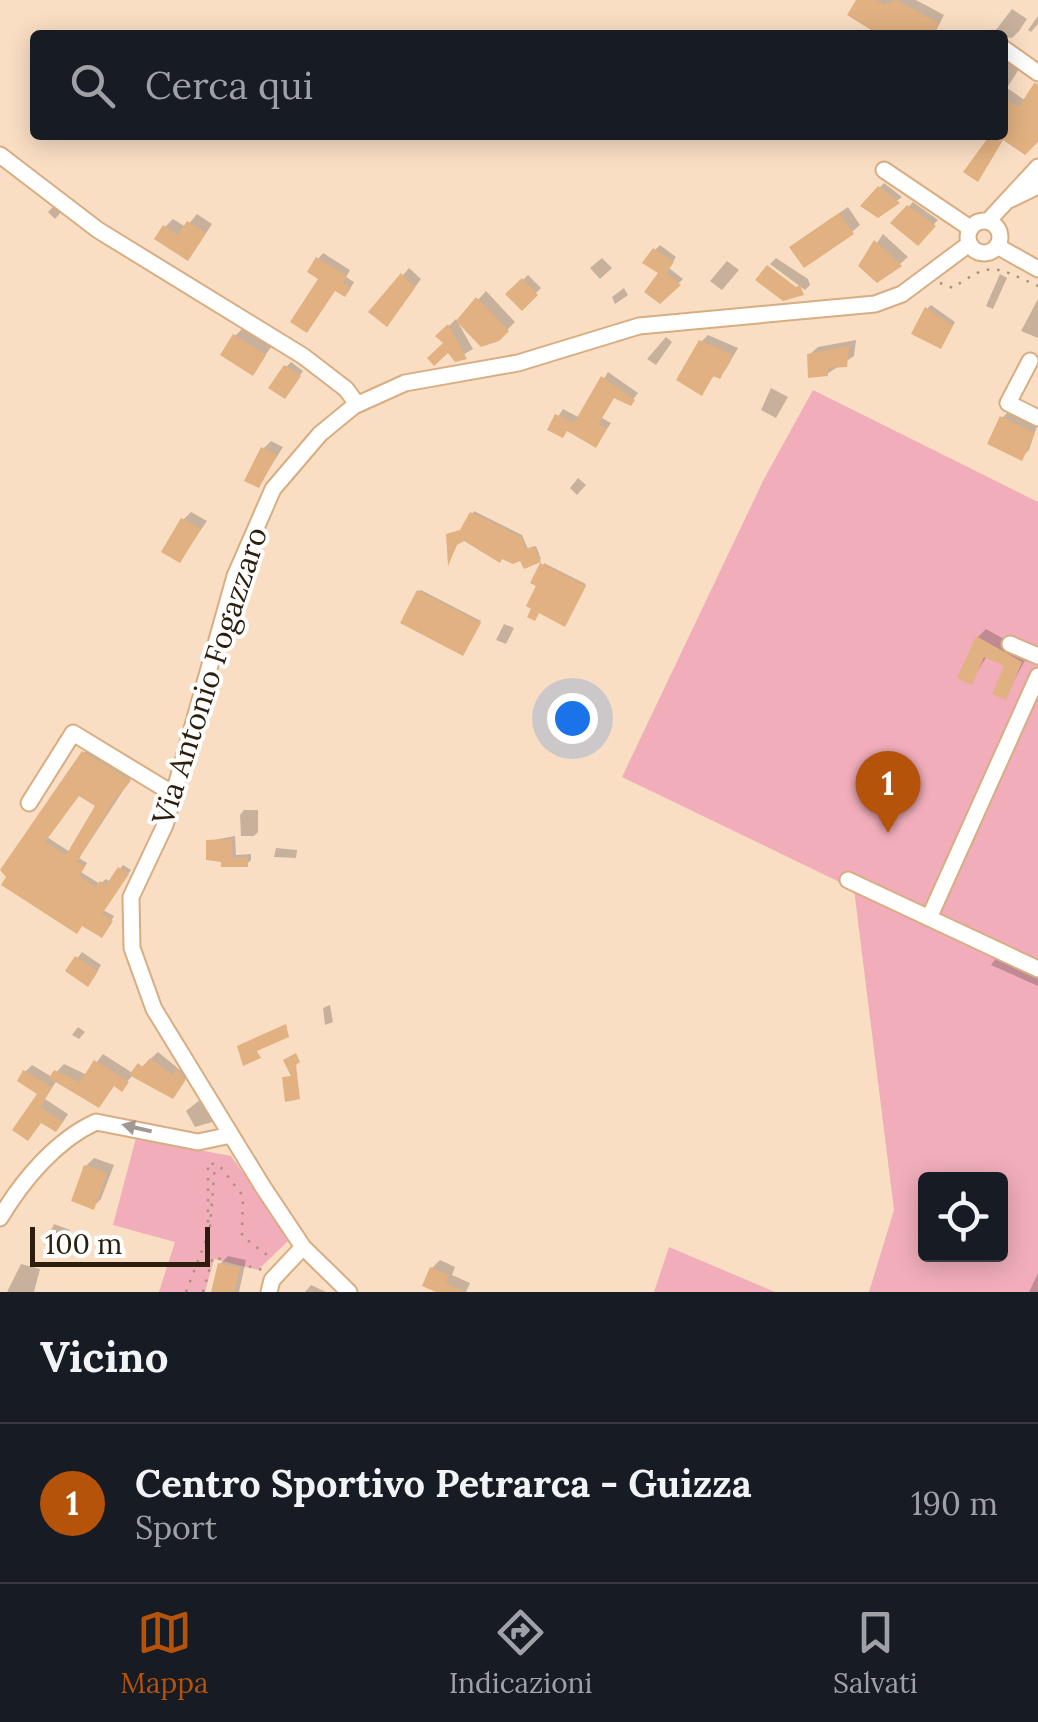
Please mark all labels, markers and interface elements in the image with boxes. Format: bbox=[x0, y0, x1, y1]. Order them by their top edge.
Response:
search box bbox=[30, 30, 1008, 140]
icon: search bbox=[65, 58, 120, 113]
text: Cerca qui bbox=[145, 61, 313, 109]
street label: Via Antonio Fogazzaro bbox=[143, 522, 276, 831]
your location bbox=[547, 693, 598, 744]
pin: 1 bbox=[856, 750, 920, 833]
one-way arrow bbox=[121, 1120, 152, 1135]
map controls bbox=[918, 1172, 1008, 1262]
button: locate bbox=[918, 1172, 1008, 1262]
scale bar bbox=[30, 1222, 210, 1266]
text: 100 m bbox=[45, 1226, 122, 1262]
text: Vicino bbox=[40, 1330, 168, 1384]
text: Centro Sportivo Petrarca - Guizza bbox=[135, 1459, 752, 1507]
text: 1 bbox=[66, 1483, 79, 1524]
text: 190 m bbox=[911, 1483, 998, 1524]
text: Sport bbox=[135, 1507, 217, 1548]
tab: Mappa bbox=[120, 1605, 208, 1701]
tab: Indicazioni bbox=[449, 1605, 592, 1701]
tab: Salvati bbox=[833, 1605, 918, 1701]

